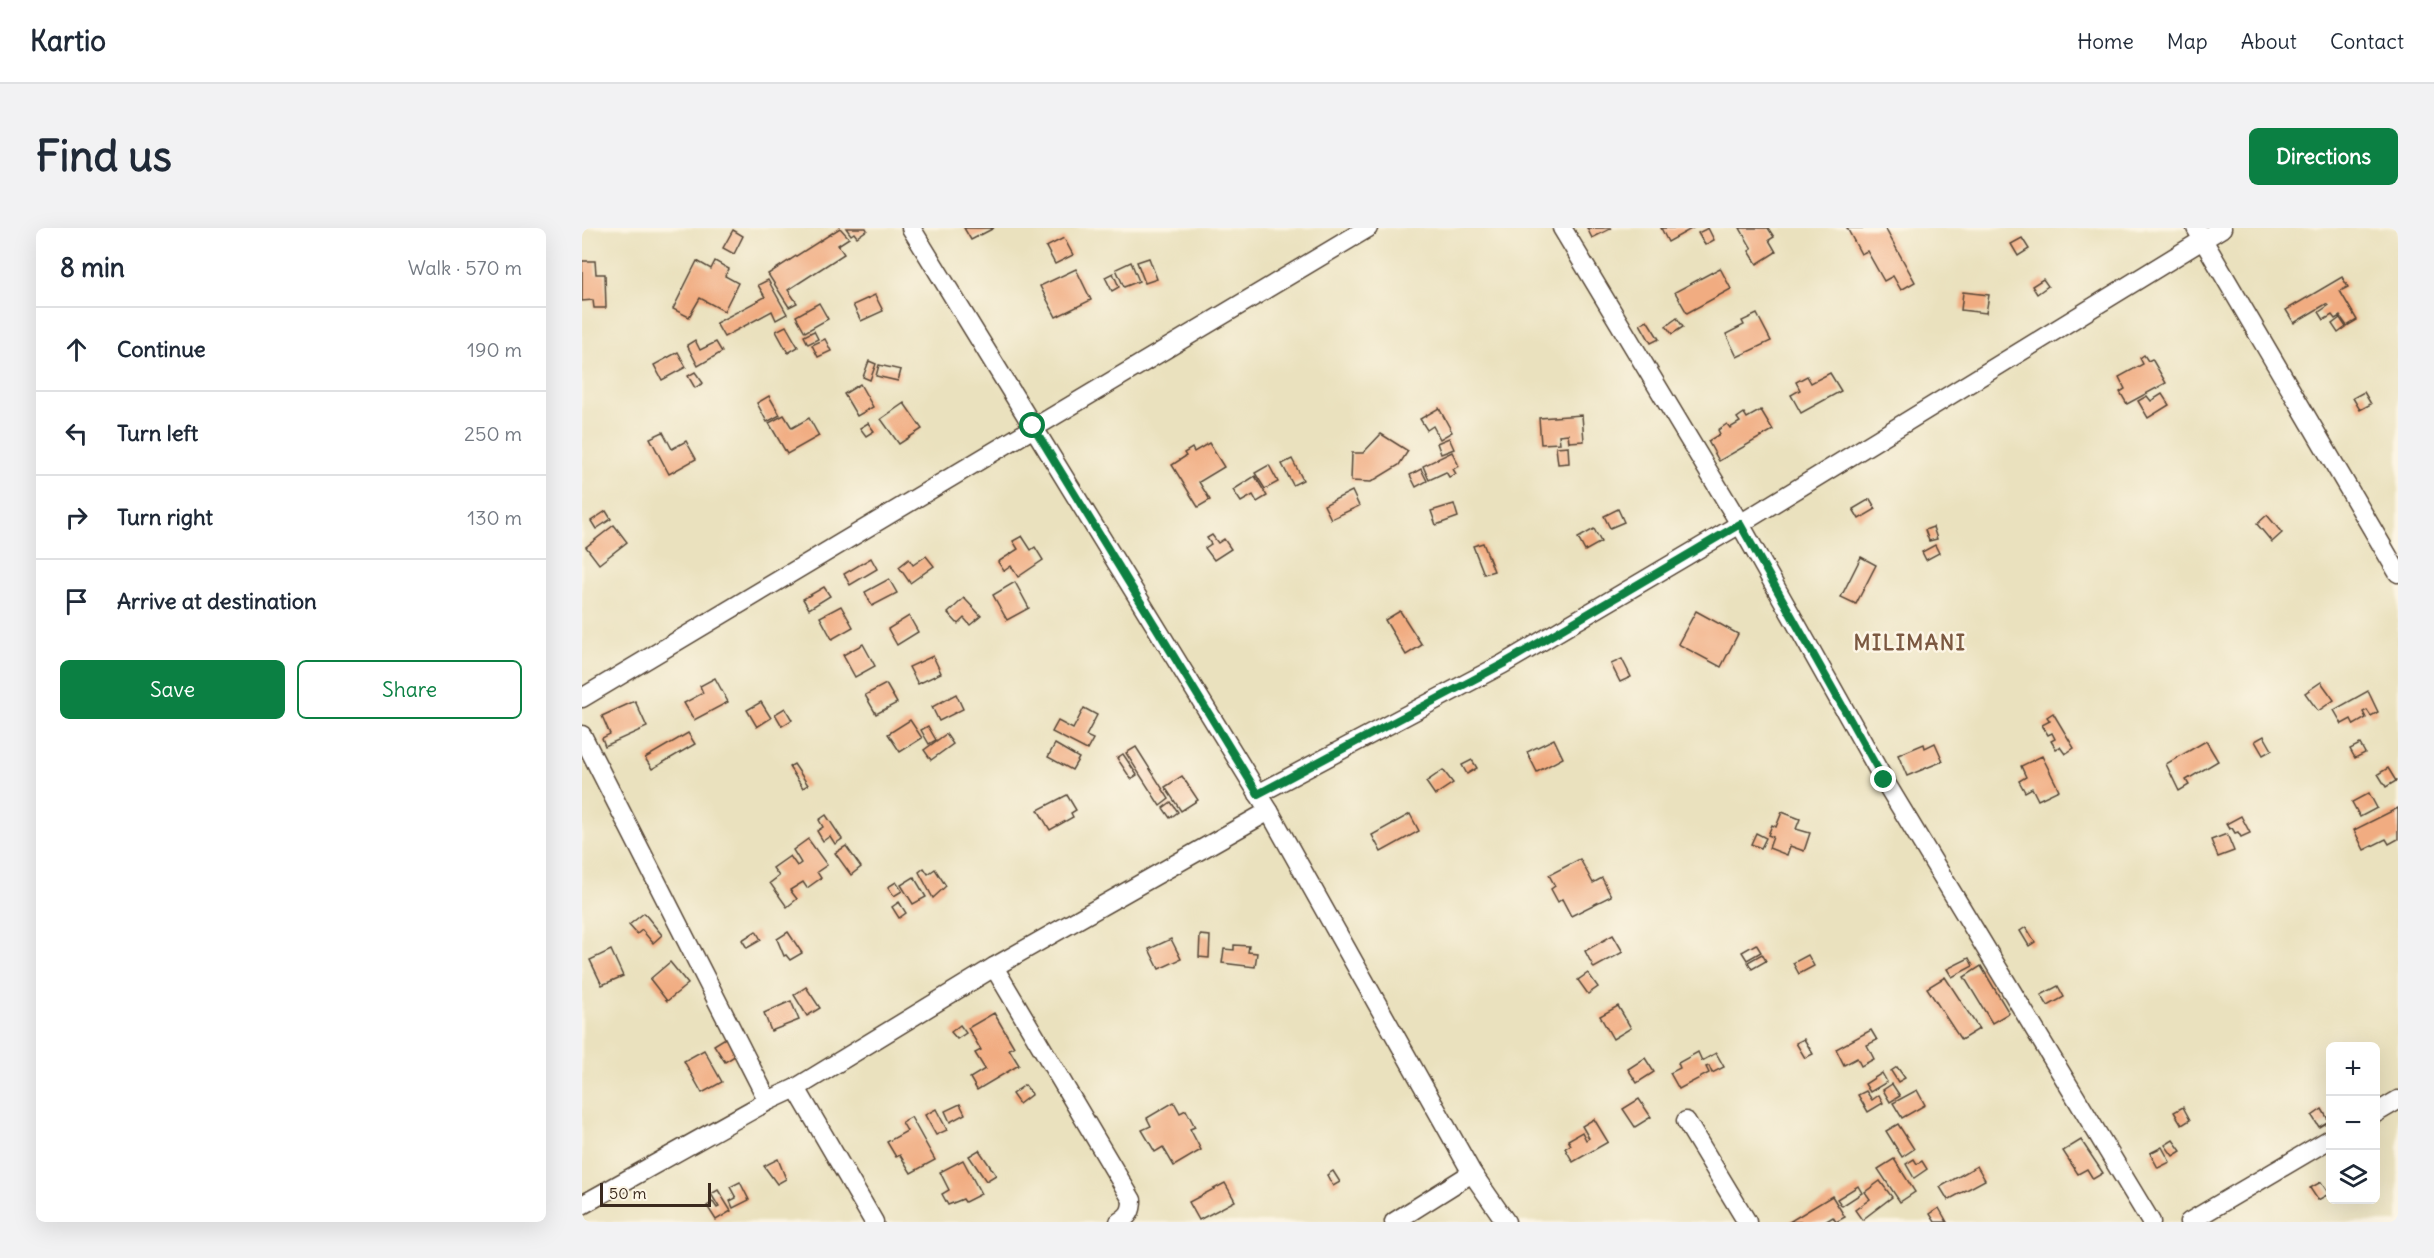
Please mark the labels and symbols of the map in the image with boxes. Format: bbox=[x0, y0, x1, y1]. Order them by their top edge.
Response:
route start bbox=[1019, 412, 1045, 438]
district label: MILIMANI bbox=[1854, 629, 1967, 656]
route end bbox=[1870, 766, 1896, 792]
scale bar bbox=[600, 1180, 711, 1208]

